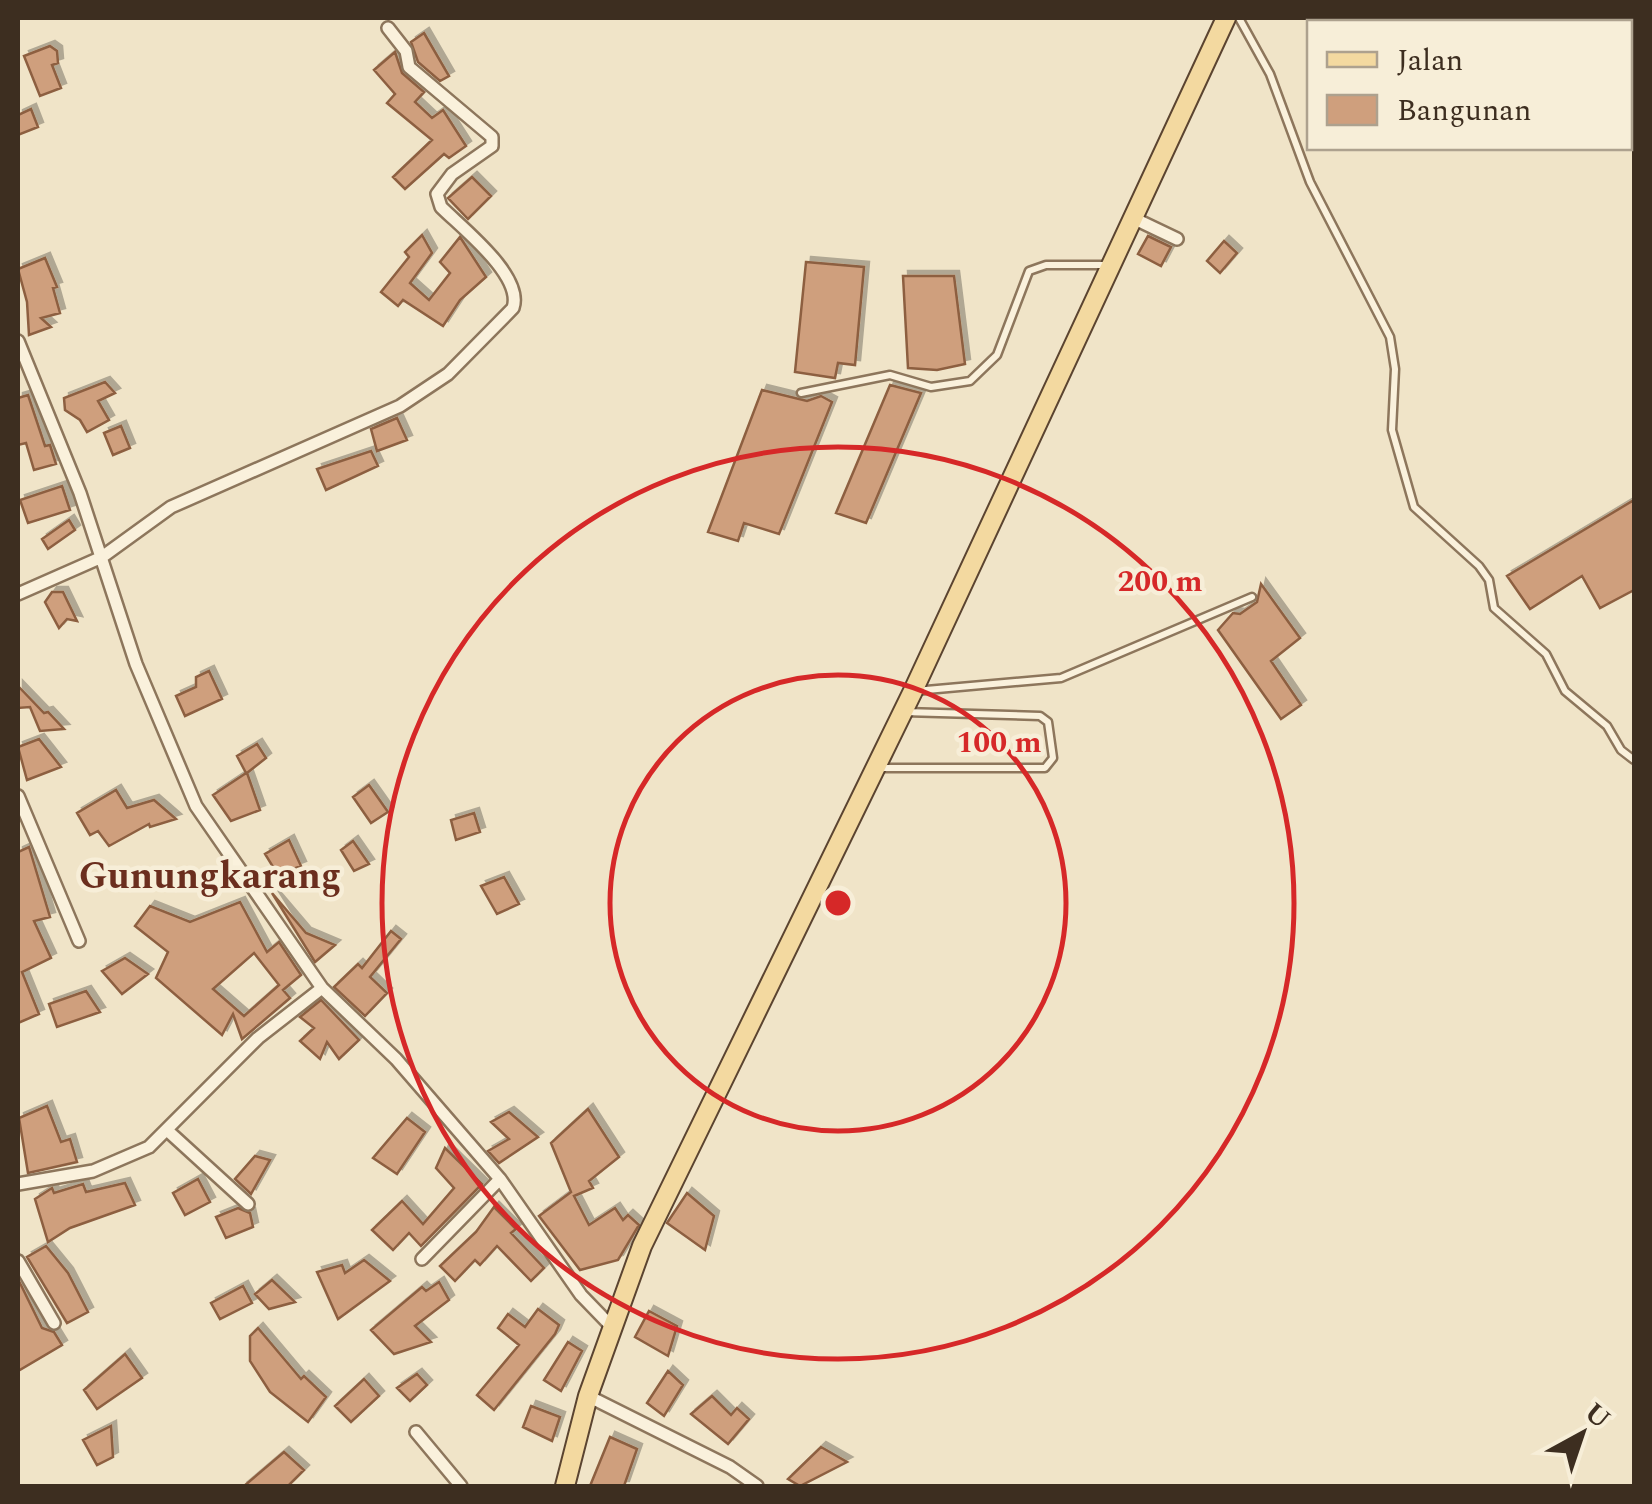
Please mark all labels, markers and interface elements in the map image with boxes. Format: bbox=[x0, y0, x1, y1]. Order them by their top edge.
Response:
legend bbox=[1307, 20, 1632, 150]
text: Jalan bbox=[1397, 38, 1463, 84]
text: Bangunan bbox=[1397, 88, 1531, 134]
text: 200 m bbox=[1117, 559, 1203, 605]
text: 100 m bbox=[956, 720, 1042, 766]
district label: Gunungkarang bbox=[79, 848, 341, 906]
centre of rings bbox=[820, 885, 856, 921]
north arrow bbox=[1532, 1384, 1632, 1484]
text: U bbox=[1574, 1392, 1620, 1440]

